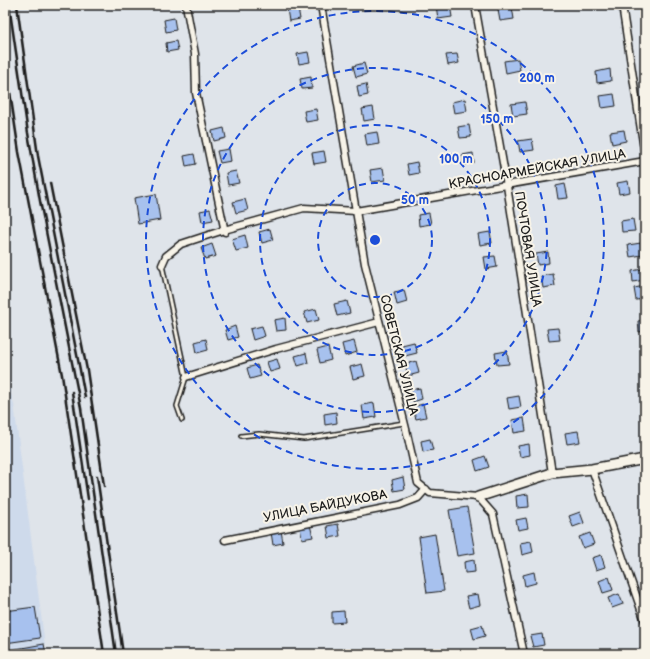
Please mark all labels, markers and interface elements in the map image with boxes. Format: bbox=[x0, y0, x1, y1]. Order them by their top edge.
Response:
text: 200 m bbox=[519, 71, 555, 86]
text: 150 m bbox=[481, 112, 513, 127]
street label: КРАСНОАРМЕЙСКАЯ УЛИЦА bbox=[447, 146, 627, 192]
text: 100 m bbox=[439, 152, 473, 167]
street label: ПОЧТОВАЯ УЛИЦА bbox=[511, 190, 545, 308]
text: 50 m bbox=[401, 193, 429, 208]
centre of rings bbox=[368, 233, 382, 247]
street label: СОВЕТСКАЯ УЛИЦА bbox=[376, 293, 422, 417]
street label: УЛИЦА БАЙДУКОВА bbox=[262, 486, 388, 526]

